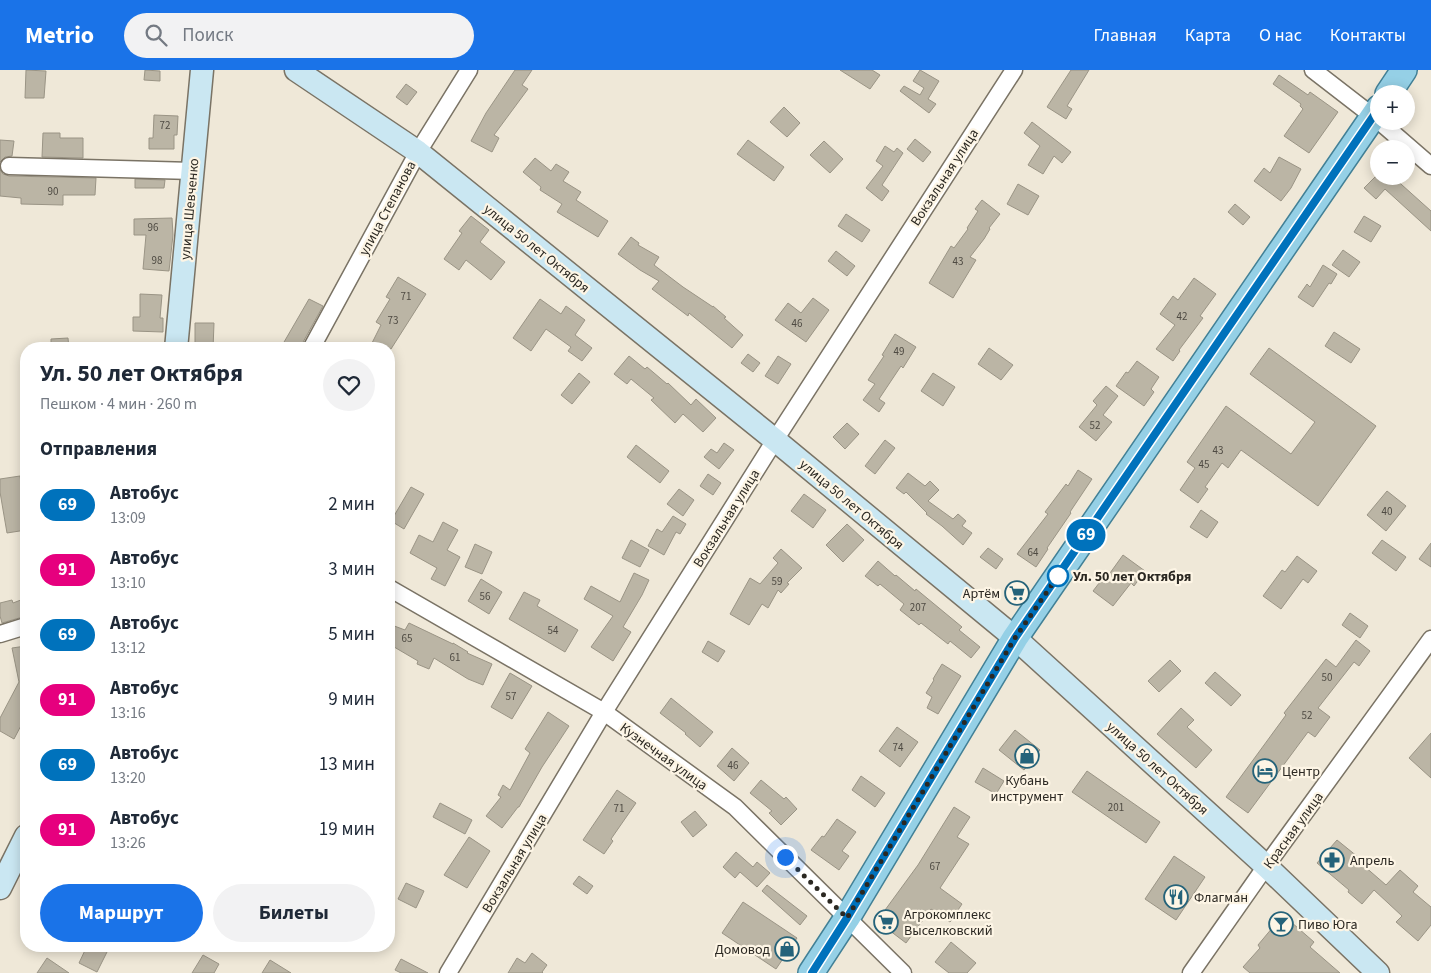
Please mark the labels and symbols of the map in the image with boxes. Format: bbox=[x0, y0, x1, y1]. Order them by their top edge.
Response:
house number: 72 bbox=[160, 118, 170, 133]
street label: Вокзальная улица bbox=[906, 125, 984, 230]
street label: улица Шевченко bbox=[176, 157, 204, 261]
street label: улица Степанова bbox=[354, 158, 421, 259]
house number: 90 bbox=[48, 184, 58, 199]
street label: улица 50 лет Октября bbox=[479, 200, 594, 298]
house number: 96 bbox=[148, 220, 159, 235]
house number: 98 bbox=[152, 253, 163, 268]
house number: 43 bbox=[953, 254, 963, 269]
house number: 71 bbox=[401, 289, 411, 304]
house number: 42 bbox=[1177, 309, 1187, 324]
house number: 73 bbox=[388, 313, 398, 328]
house number: 46 bbox=[792, 316, 803, 331]
house number: 49 bbox=[894, 344, 904, 359]
house number: 52 bbox=[1090, 418, 1100, 433]
house number: 43 bbox=[1213, 443, 1223, 458]
street label: улица 50 лет Октября bbox=[795, 455, 908, 555]
house number: 45 bbox=[1199, 457, 1209, 472]
street label: Вокзальная улица bbox=[689, 466, 765, 571]
house number: 40 bbox=[1382, 504, 1392, 519]
line badge: 69 bbox=[1064, 519, 1108, 551]
house number: 64 bbox=[1028, 545, 1039, 560]
marker: Ул. 50 лет Октября bbox=[1047, 565, 1069, 587]
place label: Ул. 50 лет Октября bbox=[1073, 567, 1191, 587]
house number: 59 bbox=[772, 574, 782, 589]
supermarket icon: Артём bbox=[1004, 580, 1030, 606]
place label: Артём bbox=[963, 584, 1000, 604]
house number: 56 bbox=[480, 589, 491, 604]
house number: 207 bbox=[910, 600, 926, 615]
house number: 54 bbox=[548, 623, 559, 638]
house number: 65 bbox=[402, 631, 412, 646]
house number: 61 bbox=[450, 650, 460, 665]
house number: 50 bbox=[1322, 670, 1332, 685]
house number: 57 bbox=[506, 689, 516, 704]
house number: 52 bbox=[1302, 708, 1312, 723]
street label: улица 50 лет Октября bbox=[1102, 717, 1213, 820]
street label: Кузнечная улица bbox=[615, 718, 711, 796]
house number: 74 bbox=[893, 740, 904, 755]
shop icon: Кубань инструмент bbox=[1014, 743, 1040, 769]
house number: 46 bbox=[728, 758, 739, 773]
hotel icon: Центр bbox=[1252, 758, 1278, 784]
place label: Центр bbox=[1282, 762, 1320, 782]
place label: Кубань инструмент bbox=[991, 771, 1064, 807]
street label: Красная улица bbox=[1259, 788, 1329, 873]
house number: 201 bbox=[1108, 800, 1124, 815]
house number: 71 bbox=[614, 801, 624, 816]
street label: Вокзальная улица bbox=[477, 810, 552, 917]
your location bbox=[773, 845, 798, 870]
pharmacy icon: Апрель bbox=[1319, 847, 1345, 873]
place label: Апрель bbox=[1350, 851, 1395, 871]
house number: 67 bbox=[930, 859, 940, 874]
restaurant icon: Флагман bbox=[1163, 884, 1189, 910]
place label: Флагман bbox=[1194, 888, 1248, 908]
place label: Агрокомплекс Выселковский bbox=[904, 905, 993, 941]
supermarket icon: Агрокомплекс Выселковский bbox=[873, 909, 899, 935]
bar icon: Пиво Юга bbox=[1268, 911, 1294, 937]
place label: Пиво Юга bbox=[1298, 915, 1358, 935]
shop icon: Домовод bbox=[774, 936, 800, 962]
place label: Домовод bbox=[715, 940, 771, 960]

